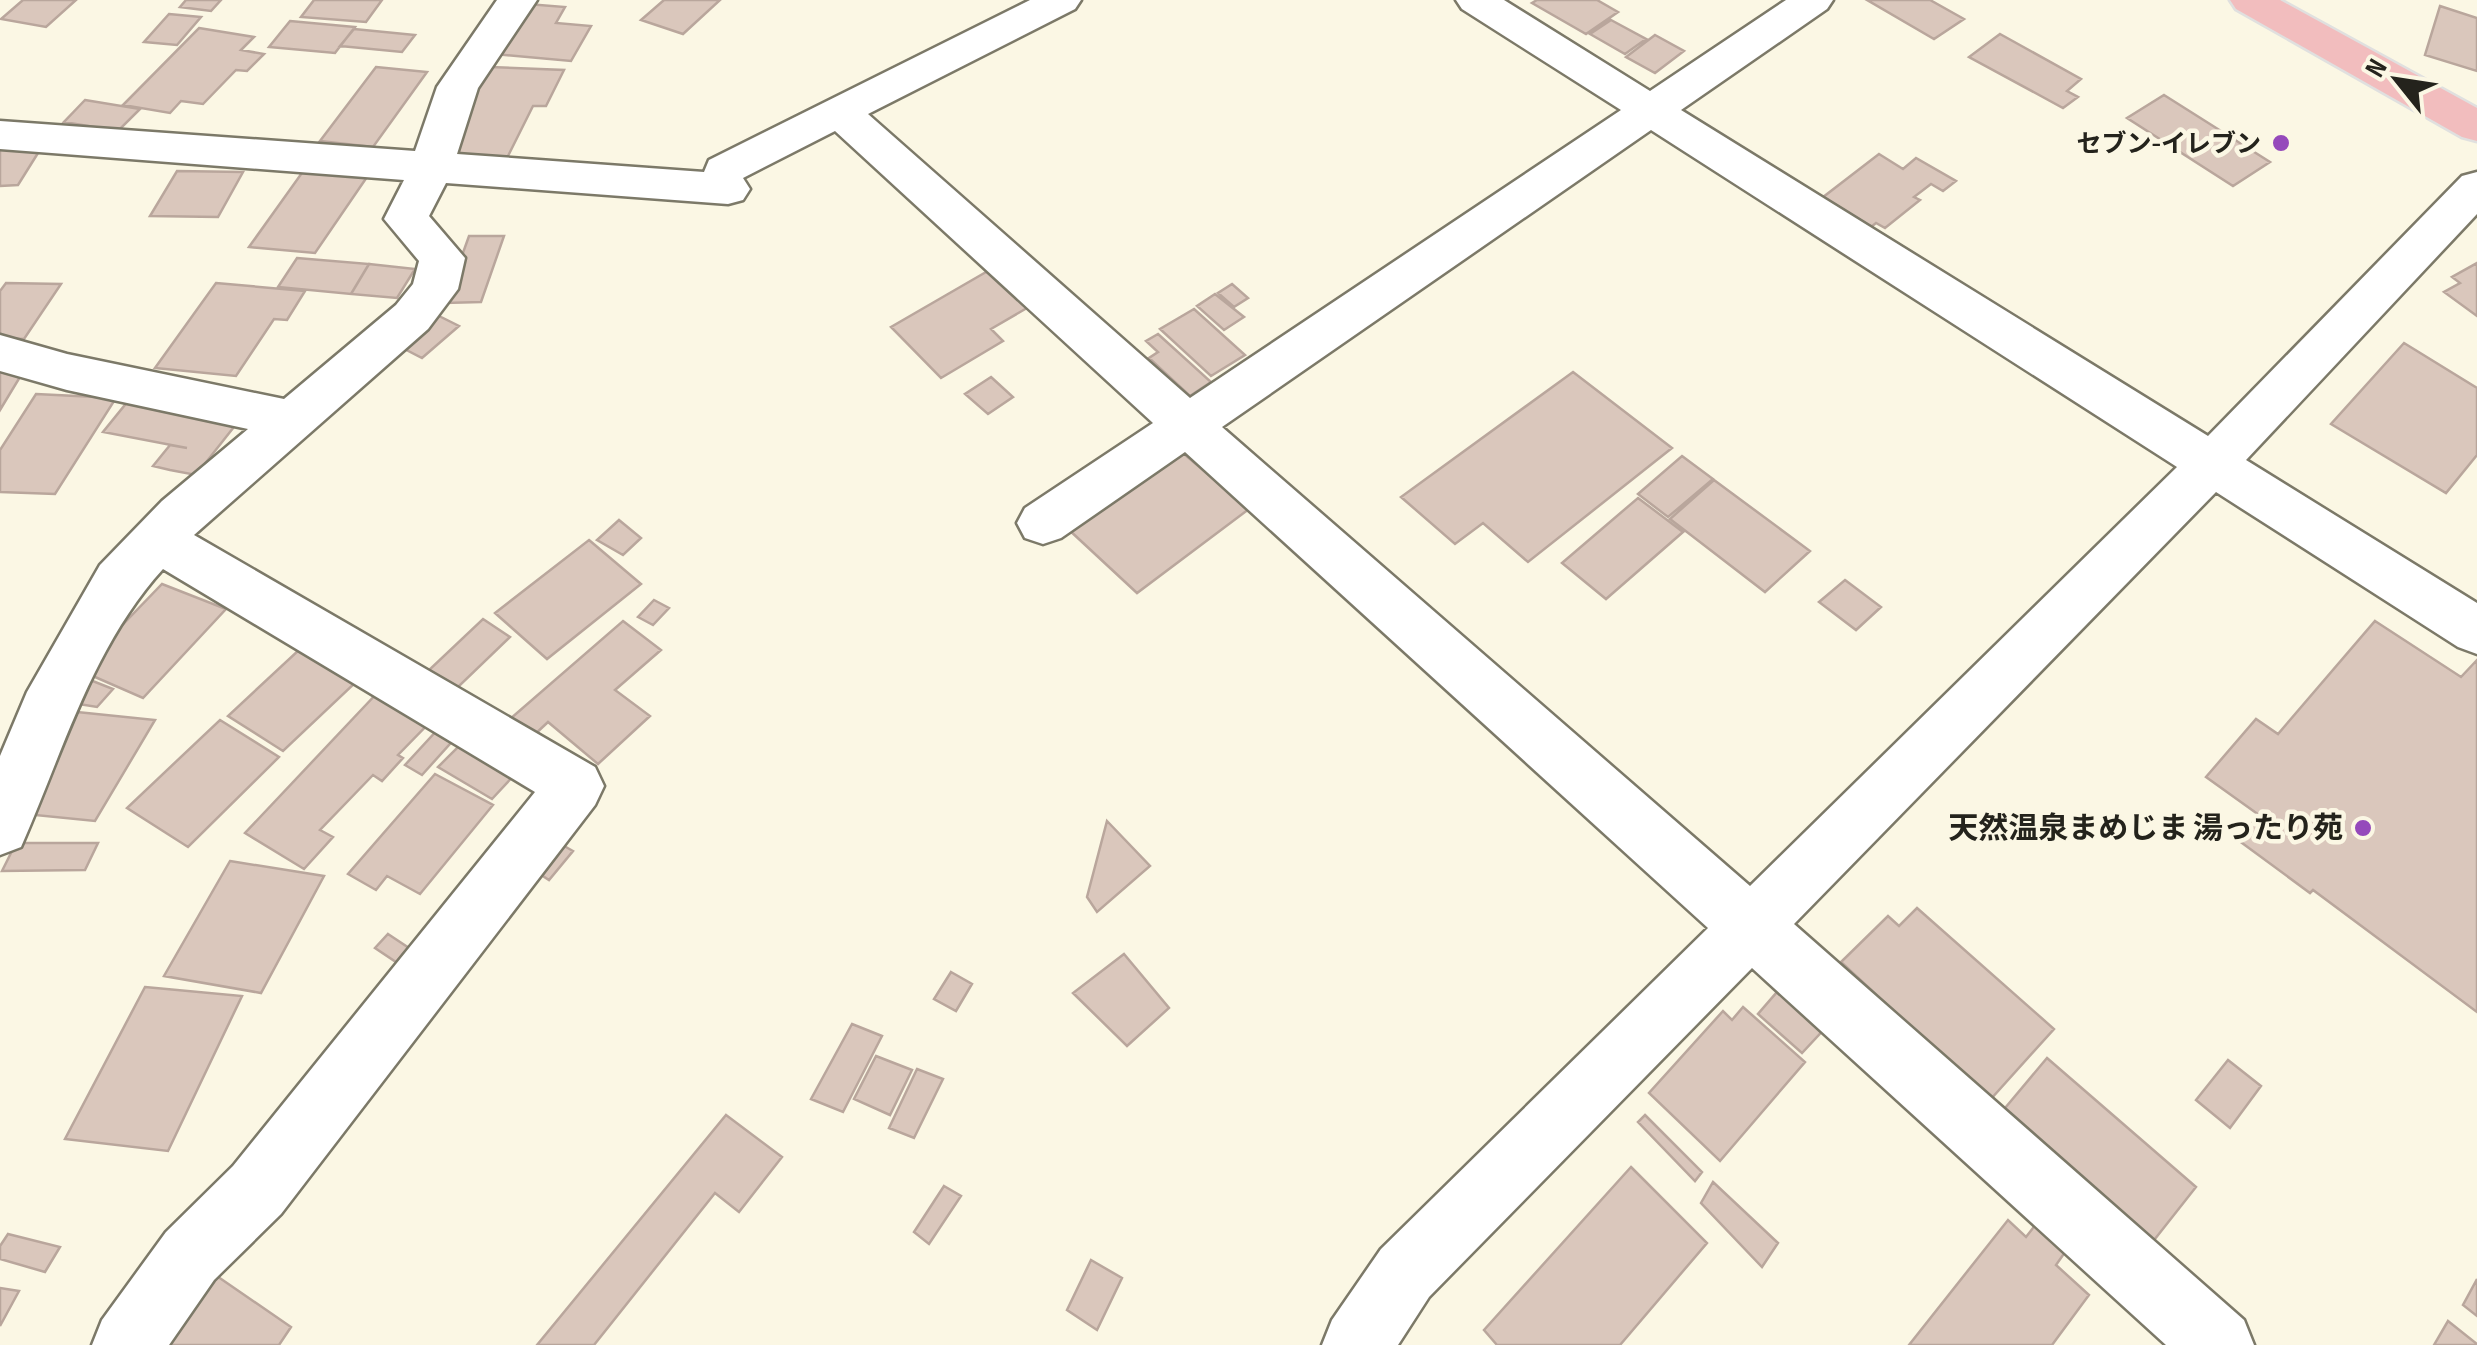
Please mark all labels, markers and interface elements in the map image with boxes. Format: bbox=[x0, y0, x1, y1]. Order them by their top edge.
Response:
north arrow bbox=[2347, 30, 2447, 130]
text: N bbox=[2359, 54, 2395, 83]
place label: セブン-イレブン bbox=[2076, 129, 2261, 160]
marker: セブン-イレブン bbox=[2270, 132, 2292, 154]
place label: 天然温泉まめじま 湯ったり苑 bbox=[1948, 811, 2343, 847]
marker: 天然温泉まめじま 湯ったり苑 bbox=[2352, 817, 2374, 839]

